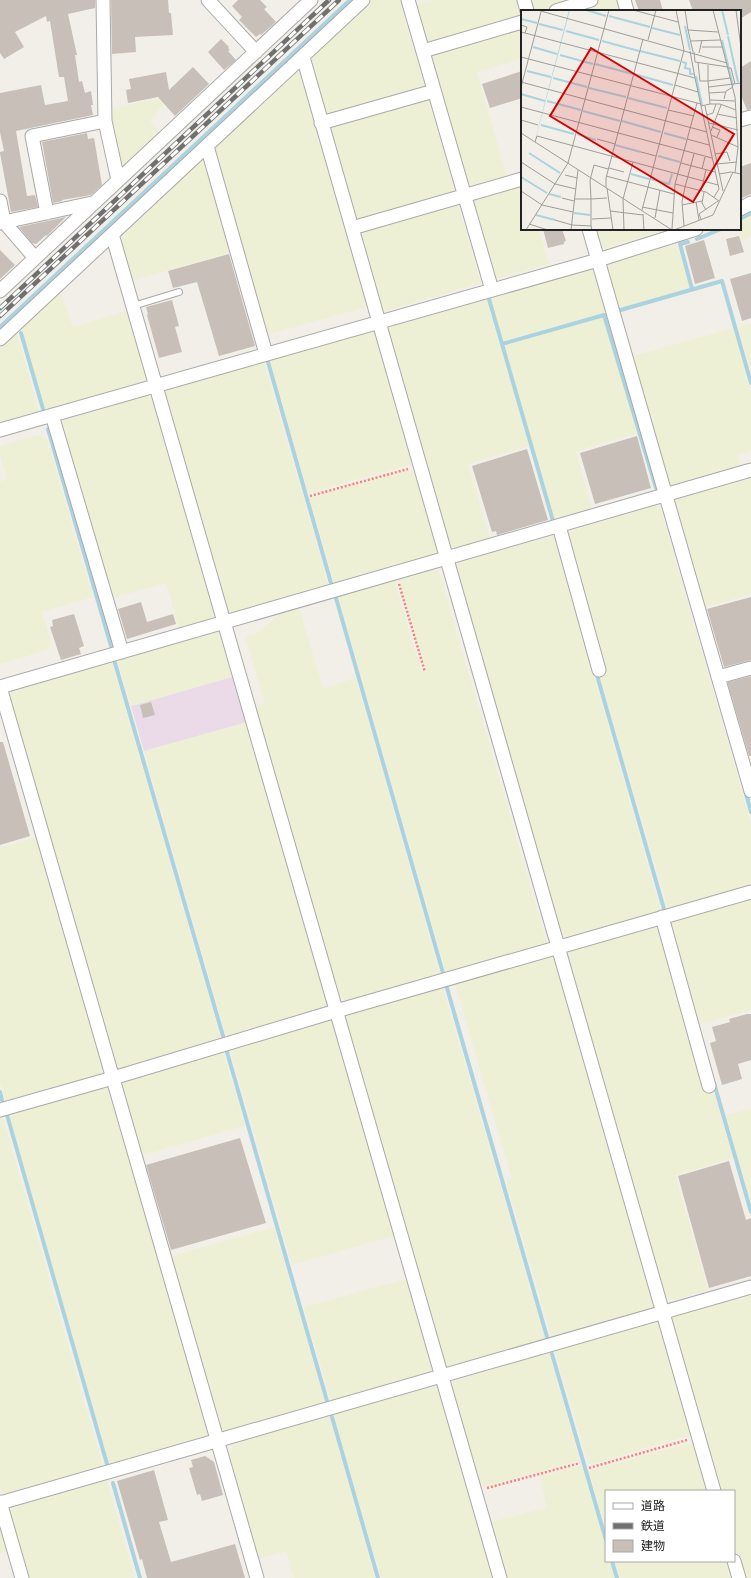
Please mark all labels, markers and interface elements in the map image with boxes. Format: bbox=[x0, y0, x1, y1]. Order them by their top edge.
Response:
inset map bbox=[521, 10, 741, 230]
legend bbox=[605, 1490, 735, 1562]
text: 道路 bbox=[641, 1497, 665, 1514]
text: 鉄道 bbox=[641, 1517, 665, 1534]
text: 建物 bbox=[641, 1537, 665, 1554]

